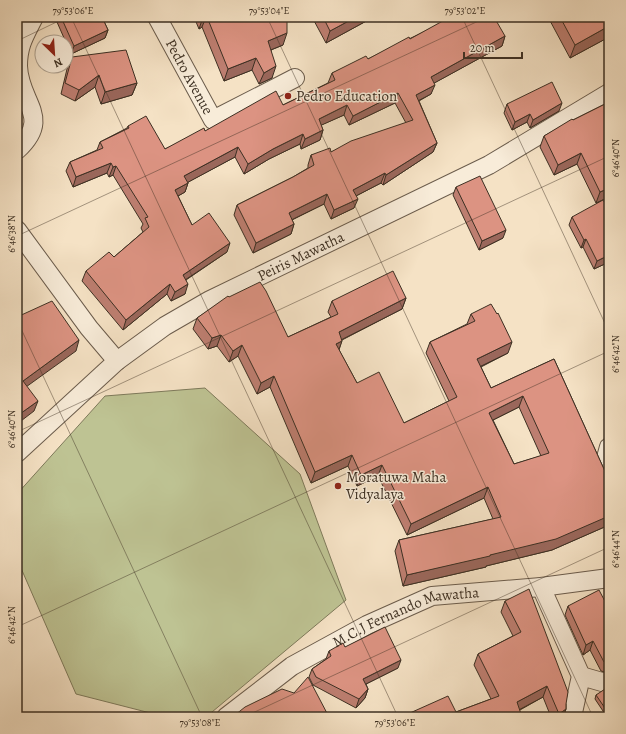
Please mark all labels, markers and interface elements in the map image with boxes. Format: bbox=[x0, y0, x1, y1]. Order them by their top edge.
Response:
text: 79°53'06"E bbox=[53, 4, 93, 17]
text: 79°53'04"E bbox=[249, 4, 289, 17]
text: 79°53'02"E bbox=[445, 4, 486, 17]
north arrow bbox=[34, 34, 74, 74]
scale bar bbox=[464, 34, 522, 60]
street label: Pedro Avenue bbox=[161, 35, 218, 118]
text: 20 m bbox=[470, 40, 494, 56]
text: N bbox=[51, 54, 65, 71]
place label: Pedro Education bbox=[296, 86, 397, 106]
marker: Pedro Education bbox=[283, 91, 293, 101]
text: 6°46'40"N bbox=[609, 139, 622, 177]
text: 6°46'38"N bbox=[5, 215, 18, 253]
street label: Peiris Mawatha bbox=[254, 227, 347, 286]
text: 6°46'42"N bbox=[609, 335, 622, 373]
text: 6°46'40"N bbox=[5, 410, 18, 448]
place label: Moratuwa Maha Vidyalaya bbox=[345, 467, 446, 504]
marker: Moratuwa Maha Vidyalaya bbox=[333, 481, 343, 491]
text: 6°46'44"N bbox=[609, 530, 622, 568]
street label: M.C.J Fernando Mawatha bbox=[329, 582, 480, 652]
text: 6°46'42"N bbox=[5, 606, 18, 644]
text: 79°53'08"E bbox=[179, 716, 221, 729]
text: 79°53'06"E bbox=[375, 716, 415, 729]

